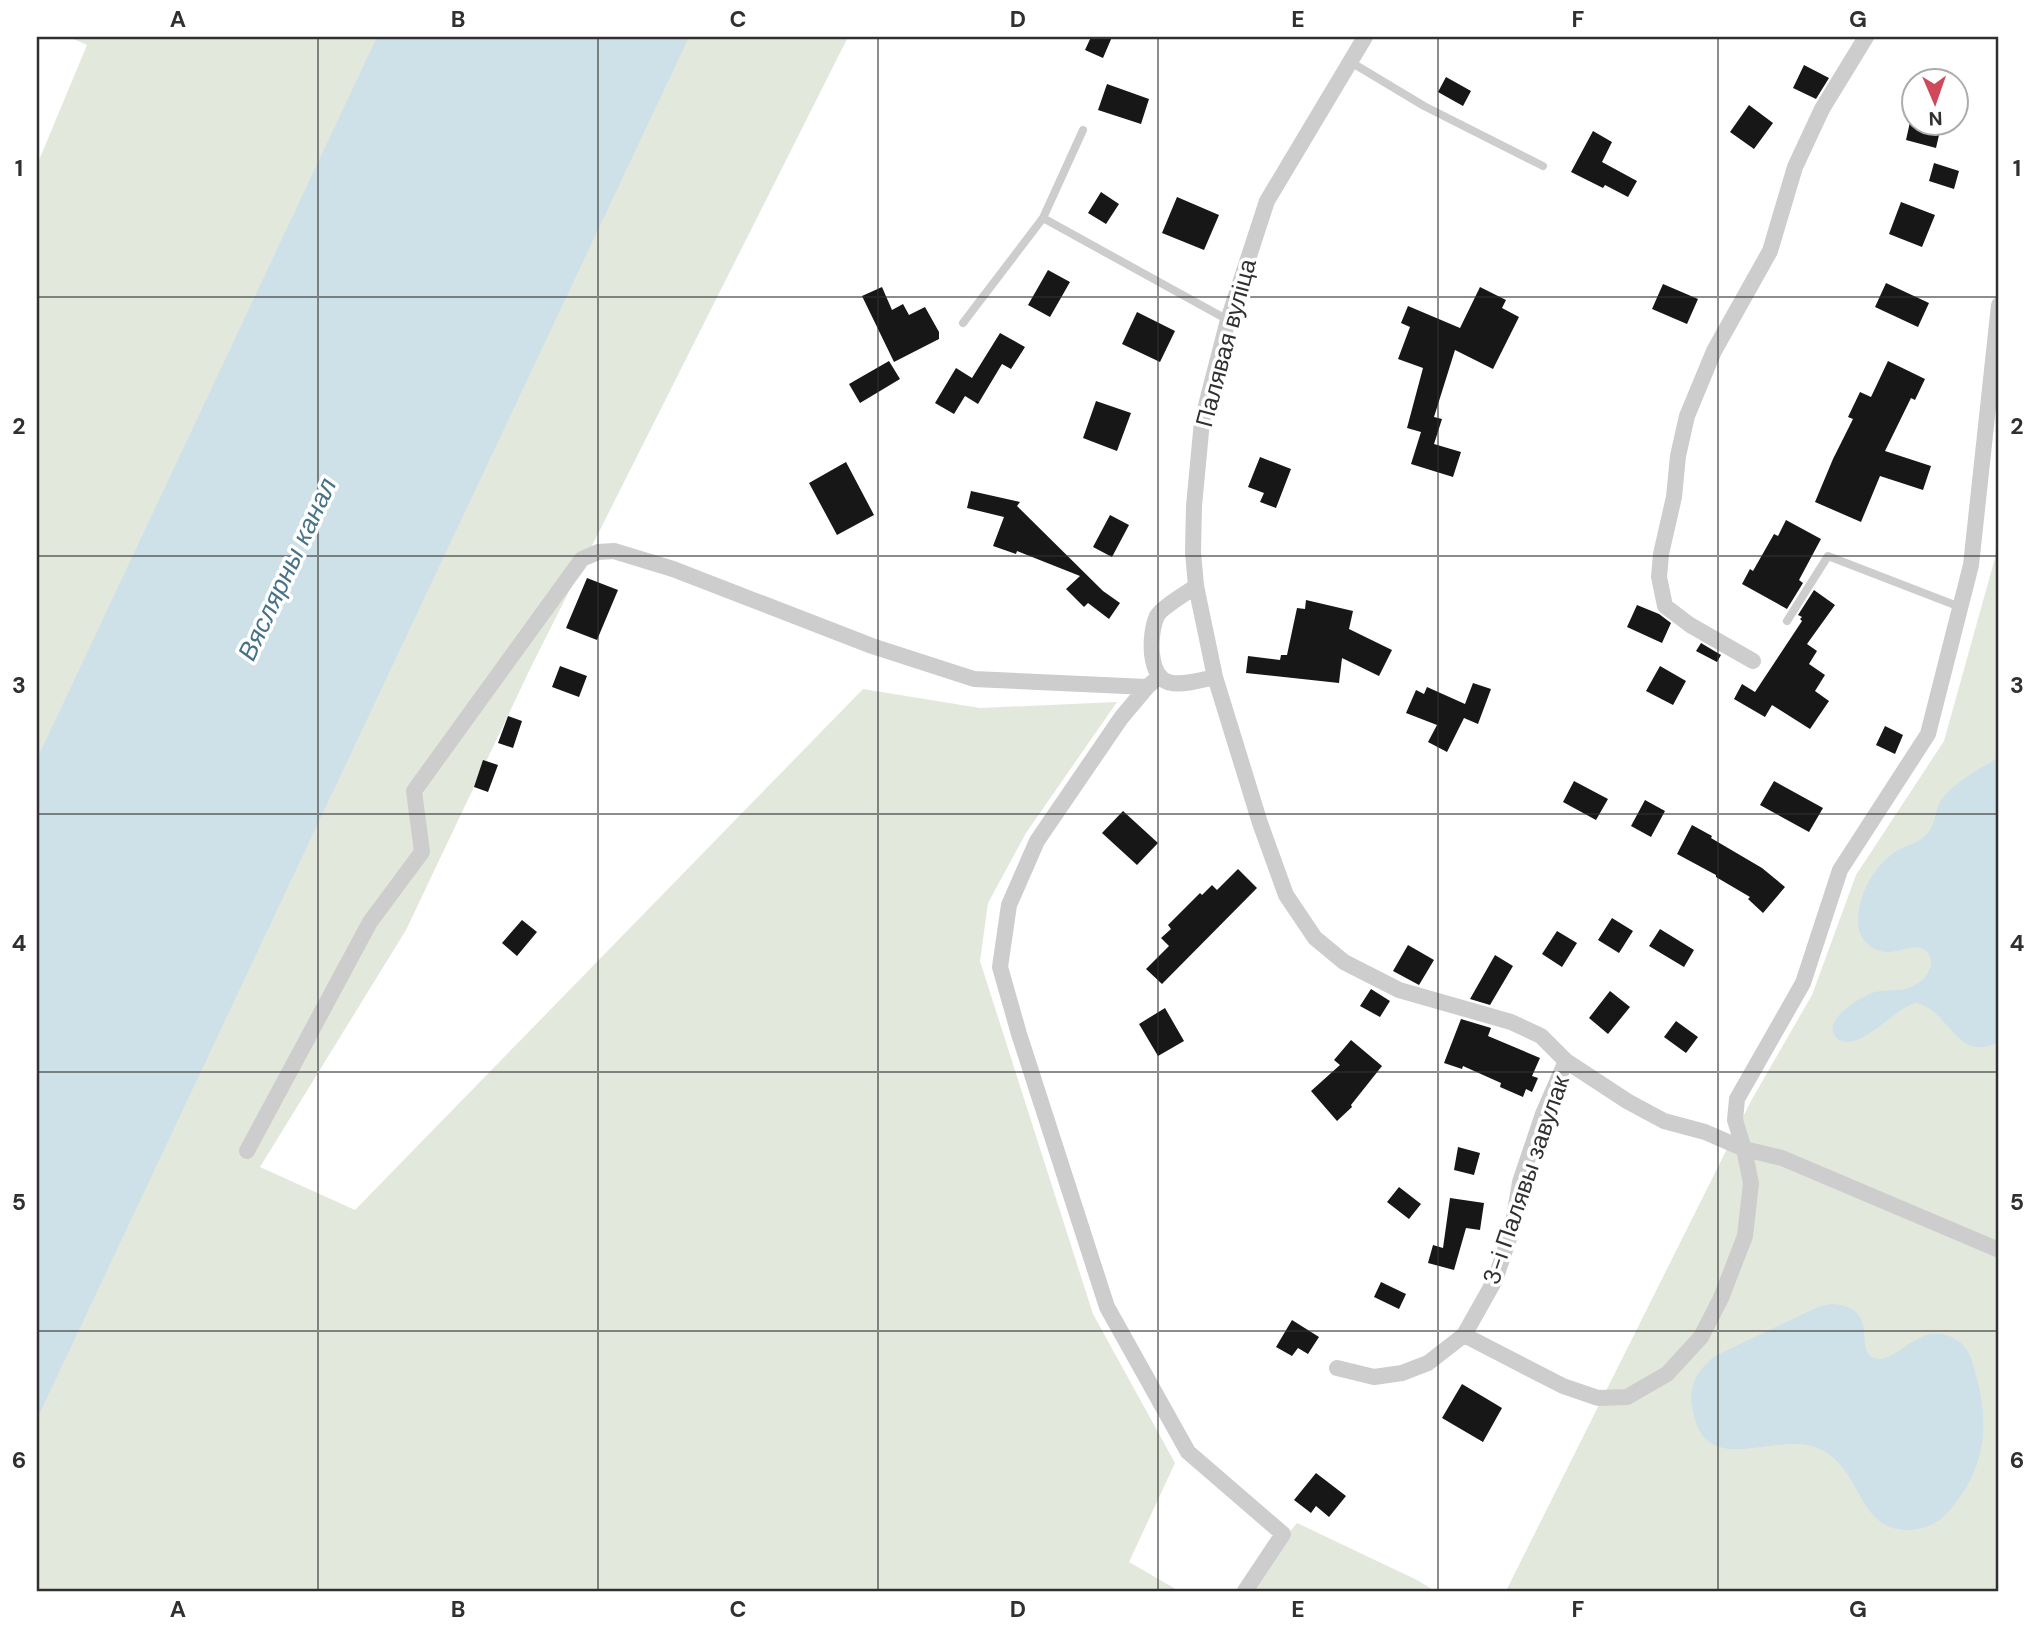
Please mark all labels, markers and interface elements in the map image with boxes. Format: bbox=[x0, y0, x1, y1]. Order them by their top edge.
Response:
text: A bbox=[170, 4, 186, 34]
text: B bbox=[451, 4, 465, 34]
text: C bbox=[730, 4, 746, 34]
text: D bbox=[1010, 4, 1026, 34]
text: E bbox=[1291, 4, 1305, 34]
text: F bbox=[1572, 4, 1585, 34]
text: G bbox=[1849, 4, 1867, 34]
north arrow bbox=[1899, 66, 1969, 136]
text: N bbox=[1928, 106, 1943, 131]
text: 1 bbox=[15, 153, 23, 183]
text: 1 bbox=[2013, 153, 2021, 183]
street label: Палявая вуліца bbox=[1188, 255, 1263, 430]
text: 2 bbox=[12, 411, 26, 441]
text: 2 bbox=[2010, 411, 2024, 441]
water label: Вяслярны канал bbox=[230, 472, 344, 666]
text: 3 bbox=[12, 670, 26, 700]
text: 3 bbox=[2010, 670, 2024, 700]
text: 4 bbox=[12, 928, 27, 958]
text: 4 bbox=[2010, 928, 2025, 958]
street label: 3-і Палявы завулак bbox=[1475, 1071, 1576, 1288]
text: 5 bbox=[12, 1187, 26, 1217]
text: 5 bbox=[2010, 1187, 2024, 1217]
text: 6 bbox=[12, 1445, 26, 1475]
text: 6 bbox=[2010, 1445, 2024, 1475]
text: A bbox=[170, 1594, 186, 1624]
text: B bbox=[451, 1594, 465, 1624]
text: C bbox=[730, 1594, 746, 1624]
text: D bbox=[1010, 1594, 1026, 1624]
text: E bbox=[1291, 1594, 1305, 1624]
text: F bbox=[1572, 1594, 1585, 1624]
text: G bbox=[1849, 1594, 1867, 1624]

